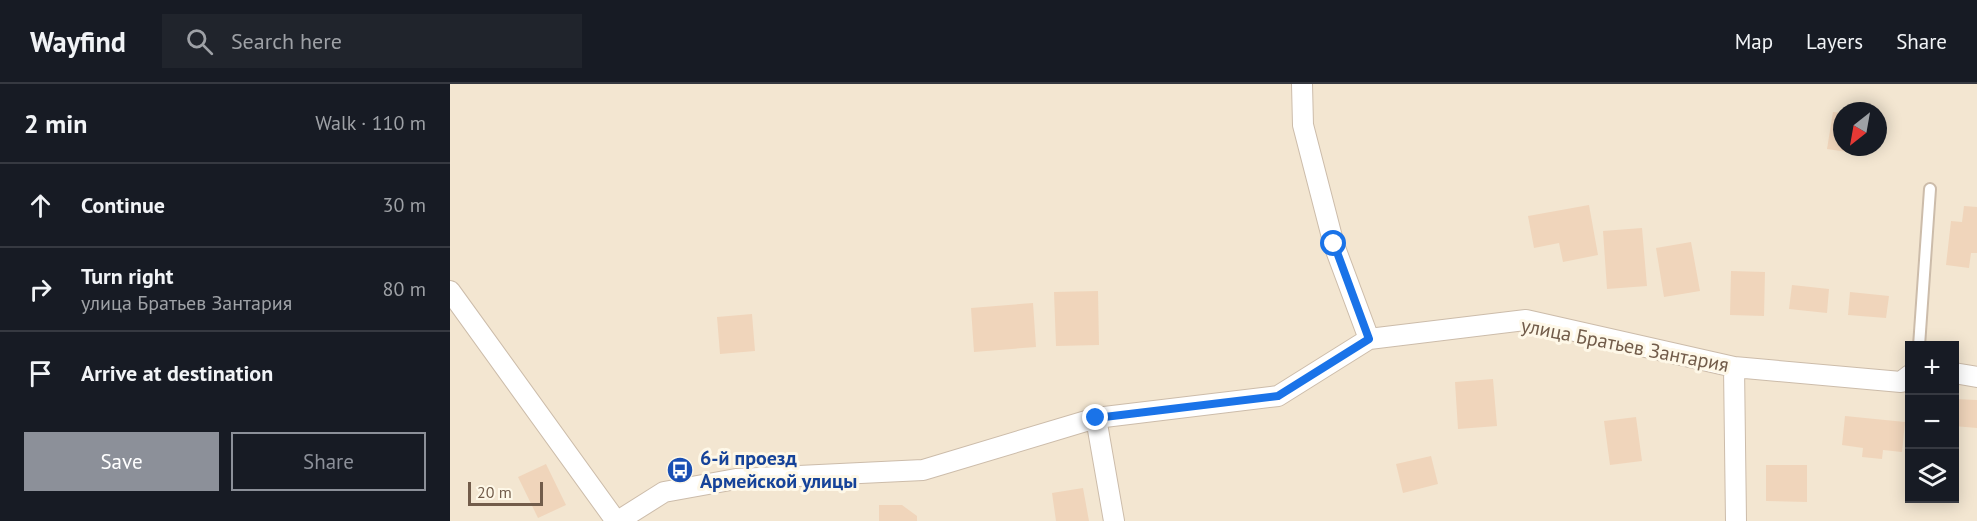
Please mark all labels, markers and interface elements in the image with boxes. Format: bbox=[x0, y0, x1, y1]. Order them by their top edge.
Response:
search box bbox=[162, 14, 582, 68]
text: Wayfind bbox=[30, 23, 126, 60]
icon: search bbox=[183, 25, 216, 58]
text: Search here bbox=[231, 27, 342, 55]
text: Map bbox=[1735, 28, 1773, 55]
text: Layers bbox=[1806, 28, 1863, 55]
text: Share bbox=[1896, 28, 1947, 55]
north arrow bbox=[1833, 102, 1887, 156]
text: 2 min bbox=[24, 107, 87, 140]
text: Walk · 110 m bbox=[315, 110, 426, 136]
icon: ahead bbox=[24, 189, 57, 222]
text: Continue bbox=[81, 191, 165, 219]
text: 30 m bbox=[383, 192, 426, 218]
route start bbox=[1320, 230, 1346, 256]
text: Turn right bbox=[81, 262, 173, 290]
icon: right bbox=[24, 273, 57, 306]
text: 80 m bbox=[383, 276, 426, 302]
text: улица Братьев Зантария bbox=[81, 290, 292, 316]
street label: улица Братьев Зантария bbox=[1519, 312, 1731, 378]
map controls bbox=[1905, 341, 1959, 503]
button: + bbox=[1905, 341, 1959, 395]
icon: arrive bbox=[24, 357, 57, 390]
text: Arrive at destination bbox=[81, 359, 273, 387]
button: − bbox=[1905, 395, 1959, 449]
route end bbox=[1082, 404, 1108, 430]
button: Save bbox=[24, 432, 219, 491]
button: Share bbox=[231, 432, 426, 491]
place label: 6-й проезд Армейской улицы bbox=[700, 445, 857, 494]
button: layers bbox=[1905, 449, 1959, 503]
bus stop icon: 6-й проезд Армейской улицы bbox=[665, 455, 695, 485]
scale bar bbox=[468, 479, 543, 506]
text: 20 m bbox=[477, 482, 512, 502]

